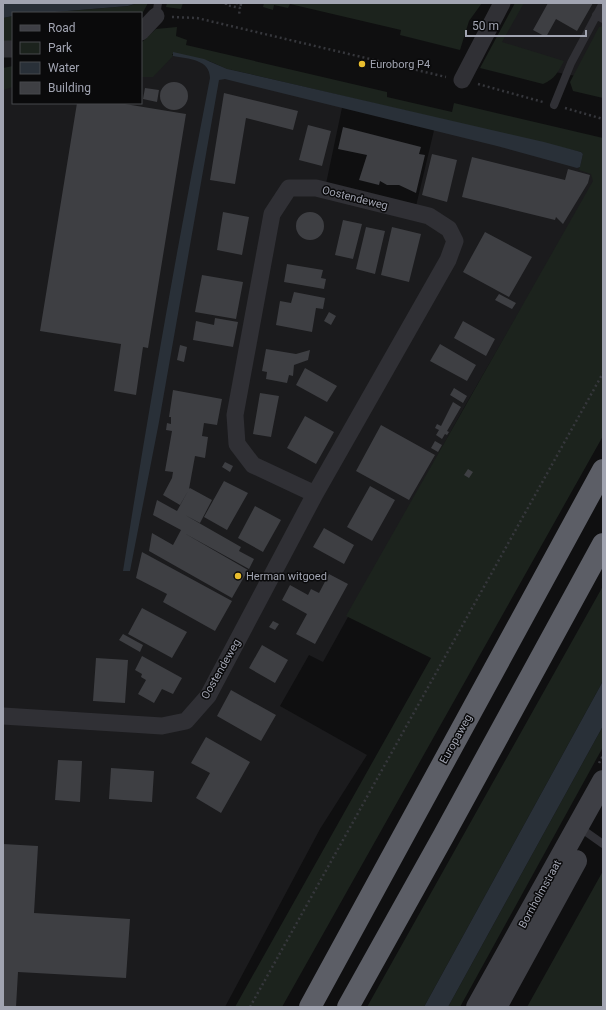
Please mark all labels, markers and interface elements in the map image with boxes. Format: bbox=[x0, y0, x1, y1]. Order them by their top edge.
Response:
legend bbox=[12, 12, 142, 104]
scale bar bbox=[466, 12, 586, 38]
text: 50 m bbox=[472, 19, 499, 33]
text: Road bbox=[48, 21, 76, 35]
text: Park bbox=[48, 41, 73, 55]
place label: Euroborg P4 bbox=[370, 58, 430, 71]
marker: Euroborg P4 bbox=[357, 59, 367, 69]
text: Water bbox=[48, 61, 79, 75]
text: Building bbox=[48, 81, 91, 95]
street label: Oostendeweg bbox=[321, 184, 389, 212]
place label: Herman witgoed bbox=[246, 570, 327, 583]
marker: Herman witgoed bbox=[233, 571, 243, 581]
street label: Oostendeweg bbox=[199, 637, 243, 701]
street label: Europaweg bbox=[437, 712, 475, 766]
street label: Bornholmstraat bbox=[516, 857, 564, 930]

